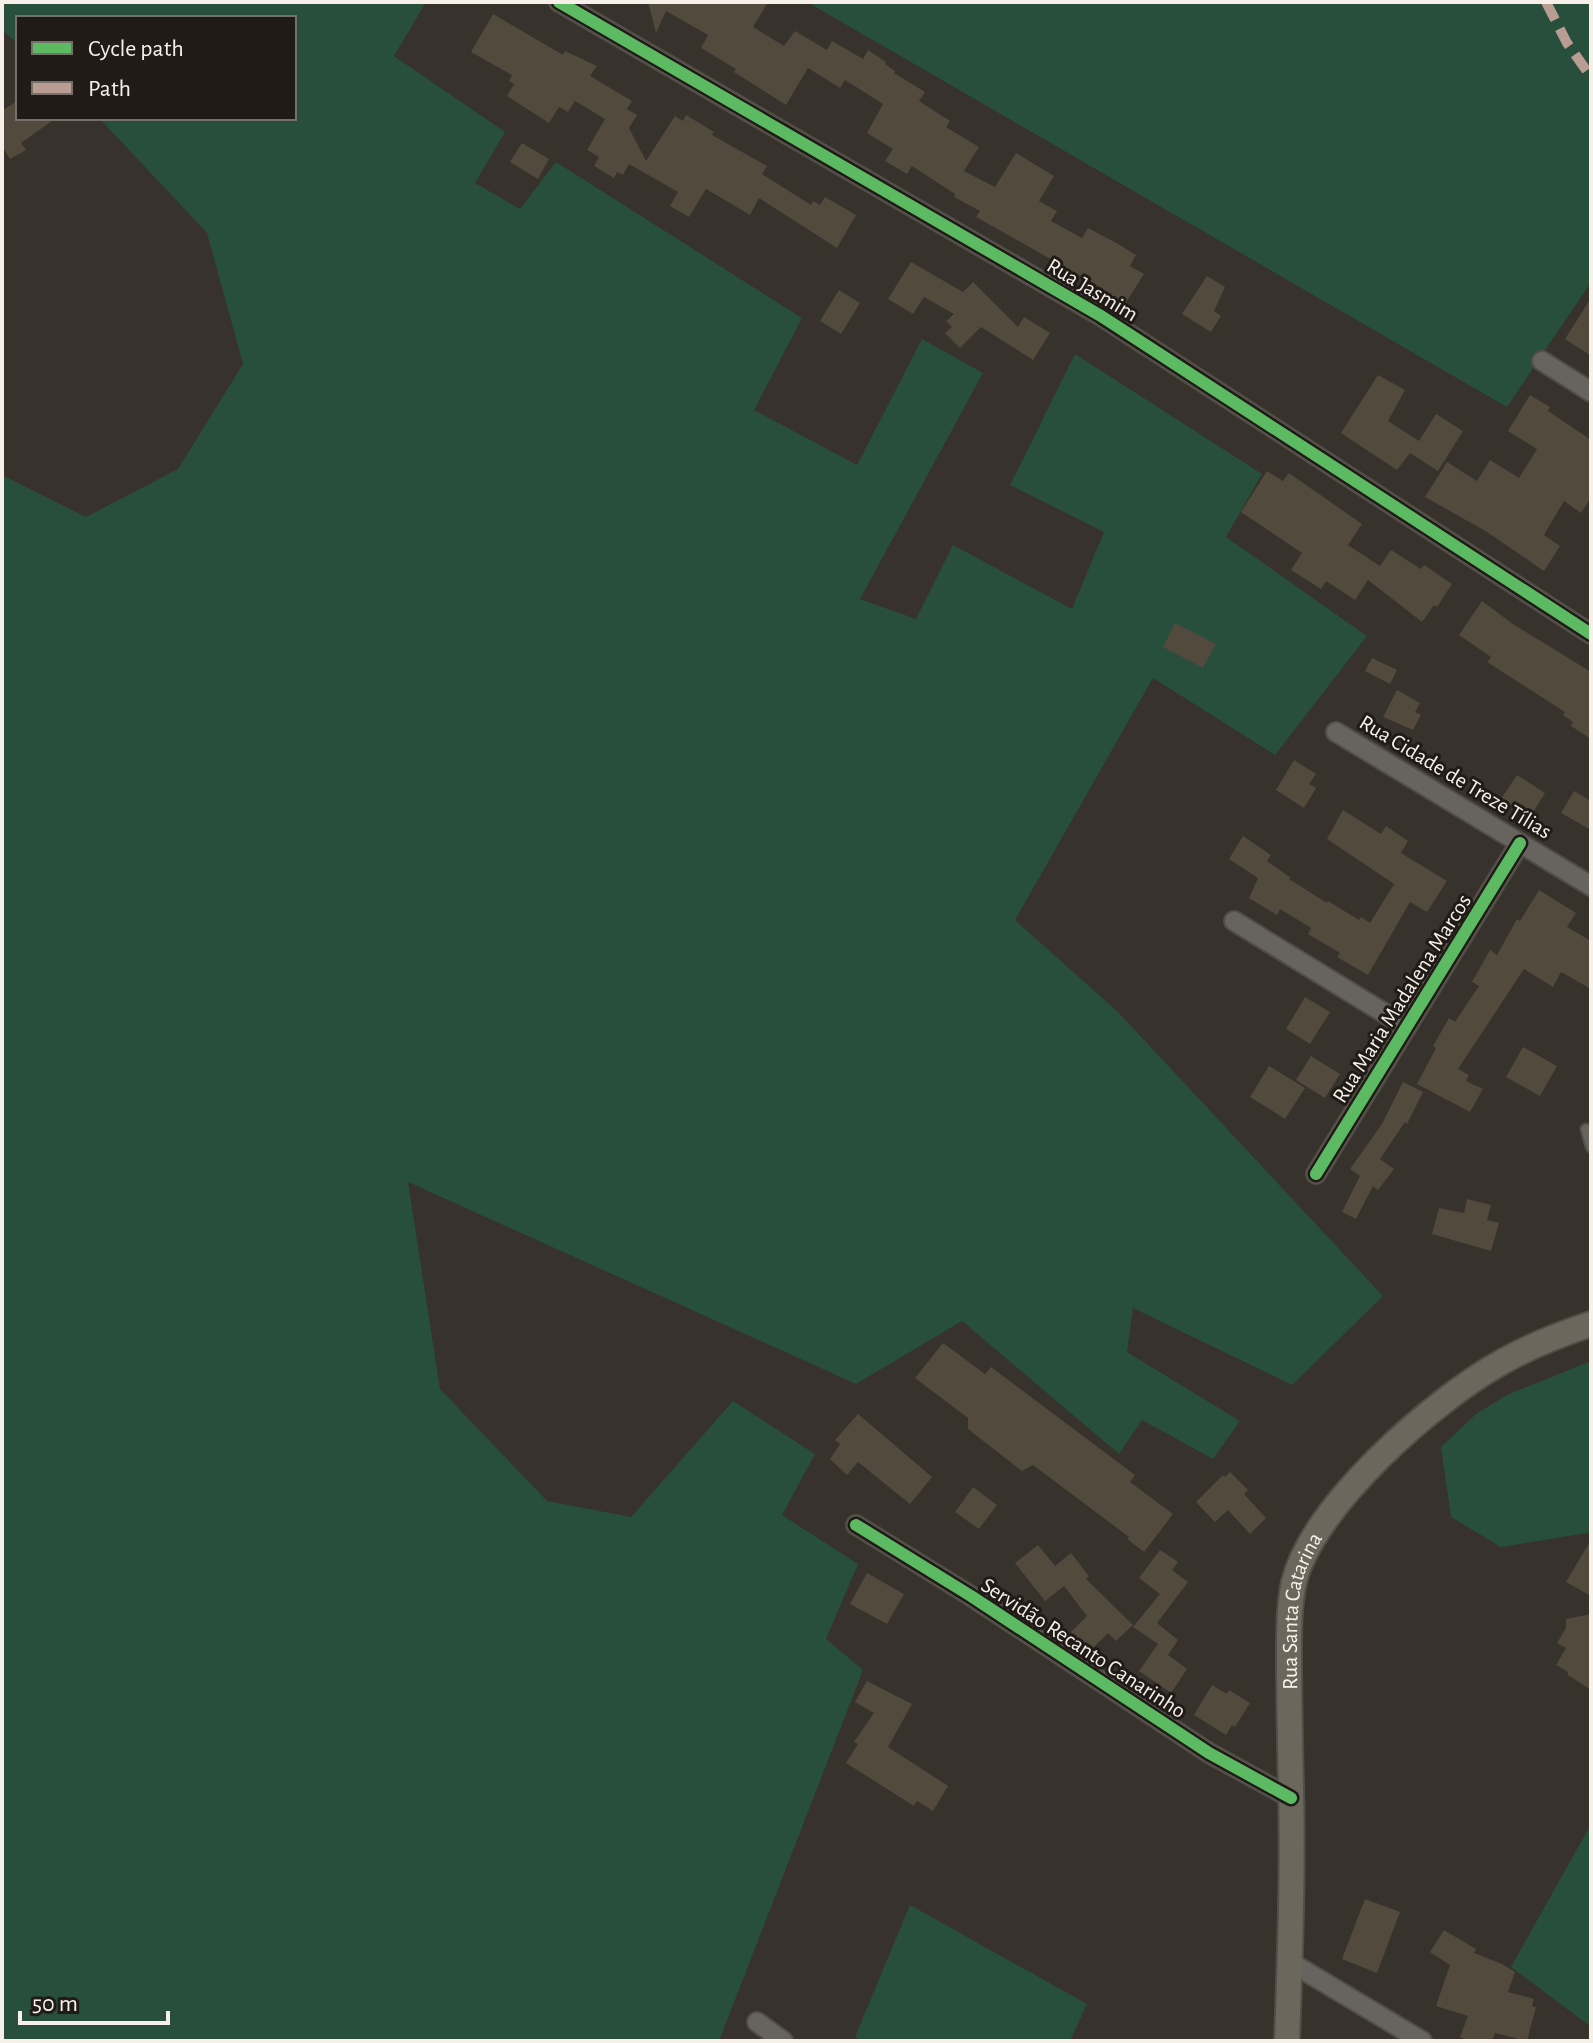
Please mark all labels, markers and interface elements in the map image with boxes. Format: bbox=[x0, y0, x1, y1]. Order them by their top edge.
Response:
legend bbox=[16, 16, 296, 120]
text: Cycle path bbox=[88, 37, 184, 61]
text: Path bbox=[88, 77, 131, 101]
street label: Rua Jasmim bbox=[1043, 254, 1142, 326]
street label: Rua Cidade de Treze Tílias bbox=[1356, 711, 1555, 843]
street label: Rua Maria Madalena Marcos bbox=[1329, 890, 1475, 1107]
street label: Rua Santa Catarina bbox=[1279, 1529, 1326, 1690]
street label: Servidão Recanto Canarinho bbox=[977, 1574, 1190, 1722]
scale bar bbox=[20, 1975, 168, 2025]
text: 50 m bbox=[32, 1992, 78, 2016]

